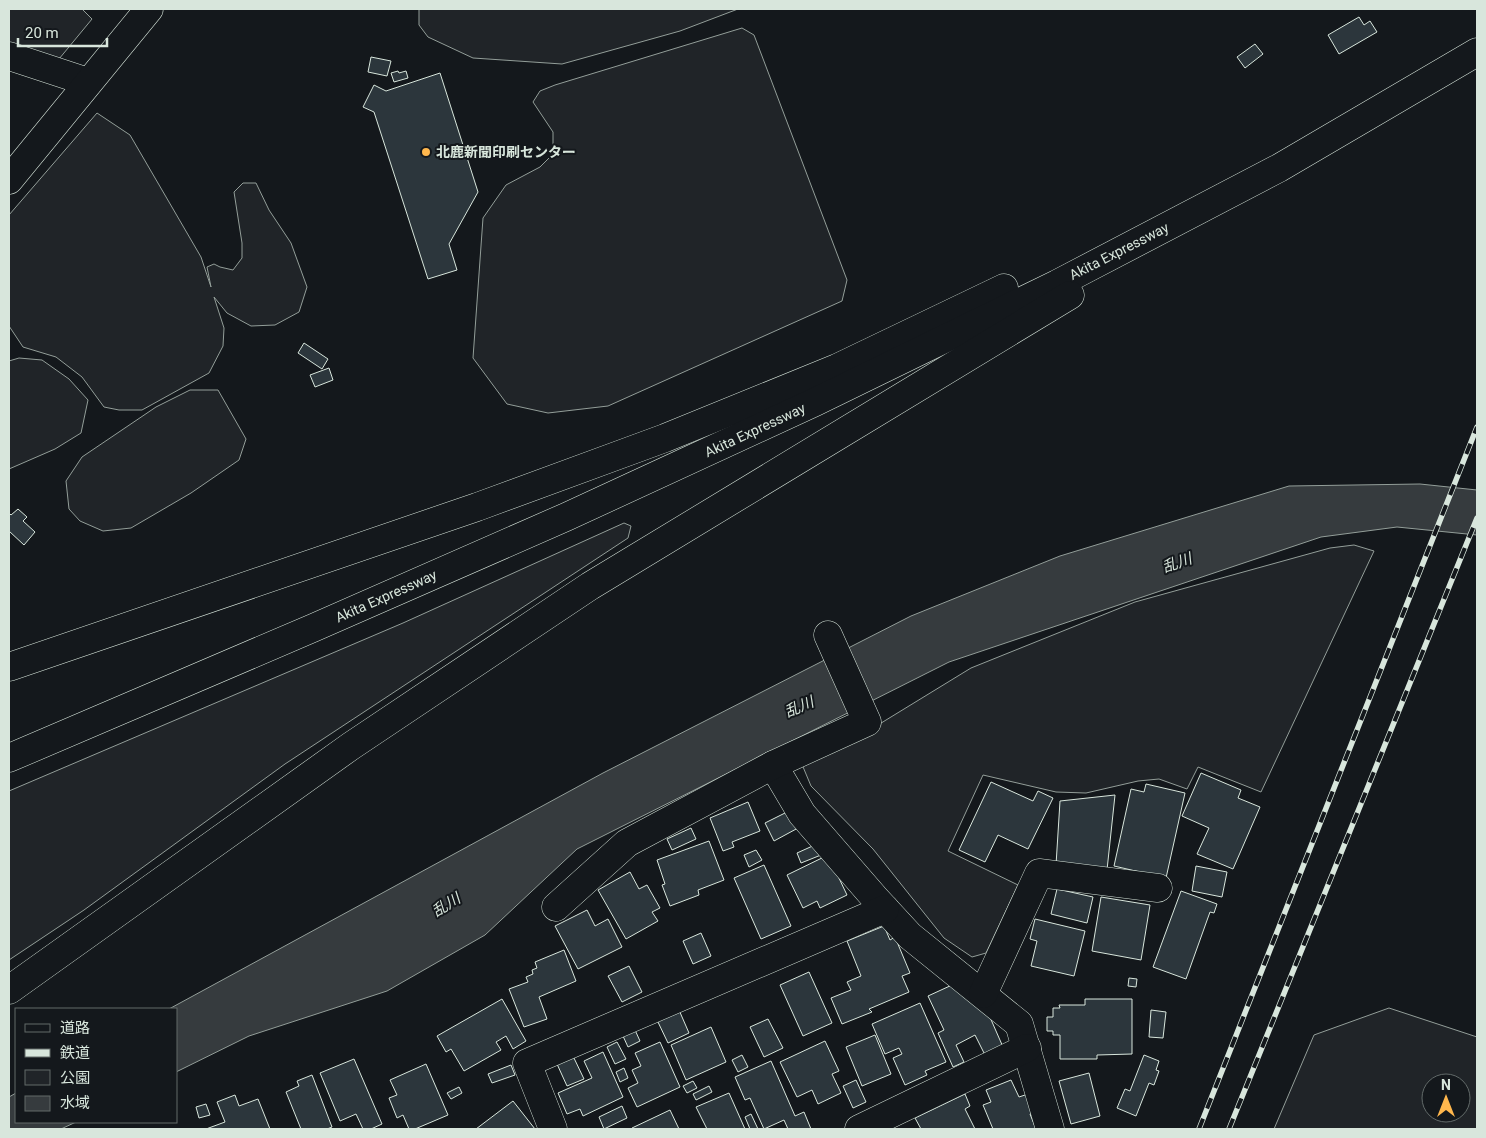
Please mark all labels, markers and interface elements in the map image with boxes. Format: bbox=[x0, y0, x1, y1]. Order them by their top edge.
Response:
scale bar bbox=[18, 15, 106, 47]
text: 20 m bbox=[25, 24, 59, 42]
place label: 北鹿新聞印刷センター bbox=[436, 144, 576, 160]
marker: 北鹿新聞印刷センター bbox=[420, 146, 432, 158]
street label: Akita Expressway bbox=[1067, 219, 1172, 283]
street label: Akita Expressway bbox=[702, 400, 808, 460]
water label: 乱川 bbox=[1160, 549, 1196, 577]
street label: Akita Expressway bbox=[333, 566, 439, 626]
water label: 乱川 bbox=[782, 692, 818, 721]
water label: 乱川 bbox=[429, 888, 465, 921]
legend bbox=[15, 1008, 178, 1123]
text: 道路 bbox=[60, 1019, 90, 1037]
text: 鉄道 bbox=[60, 1044, 90, 1062]
text: 公園 bbox=[60, 1069, 90, 1087]
north arrow bbox=[1421, 1073, 1471, 1123]
text: N bbox=[1441, 1077, 1451, 1093]
text: 水域 bbox=[60, 1094, 90, 1112]

